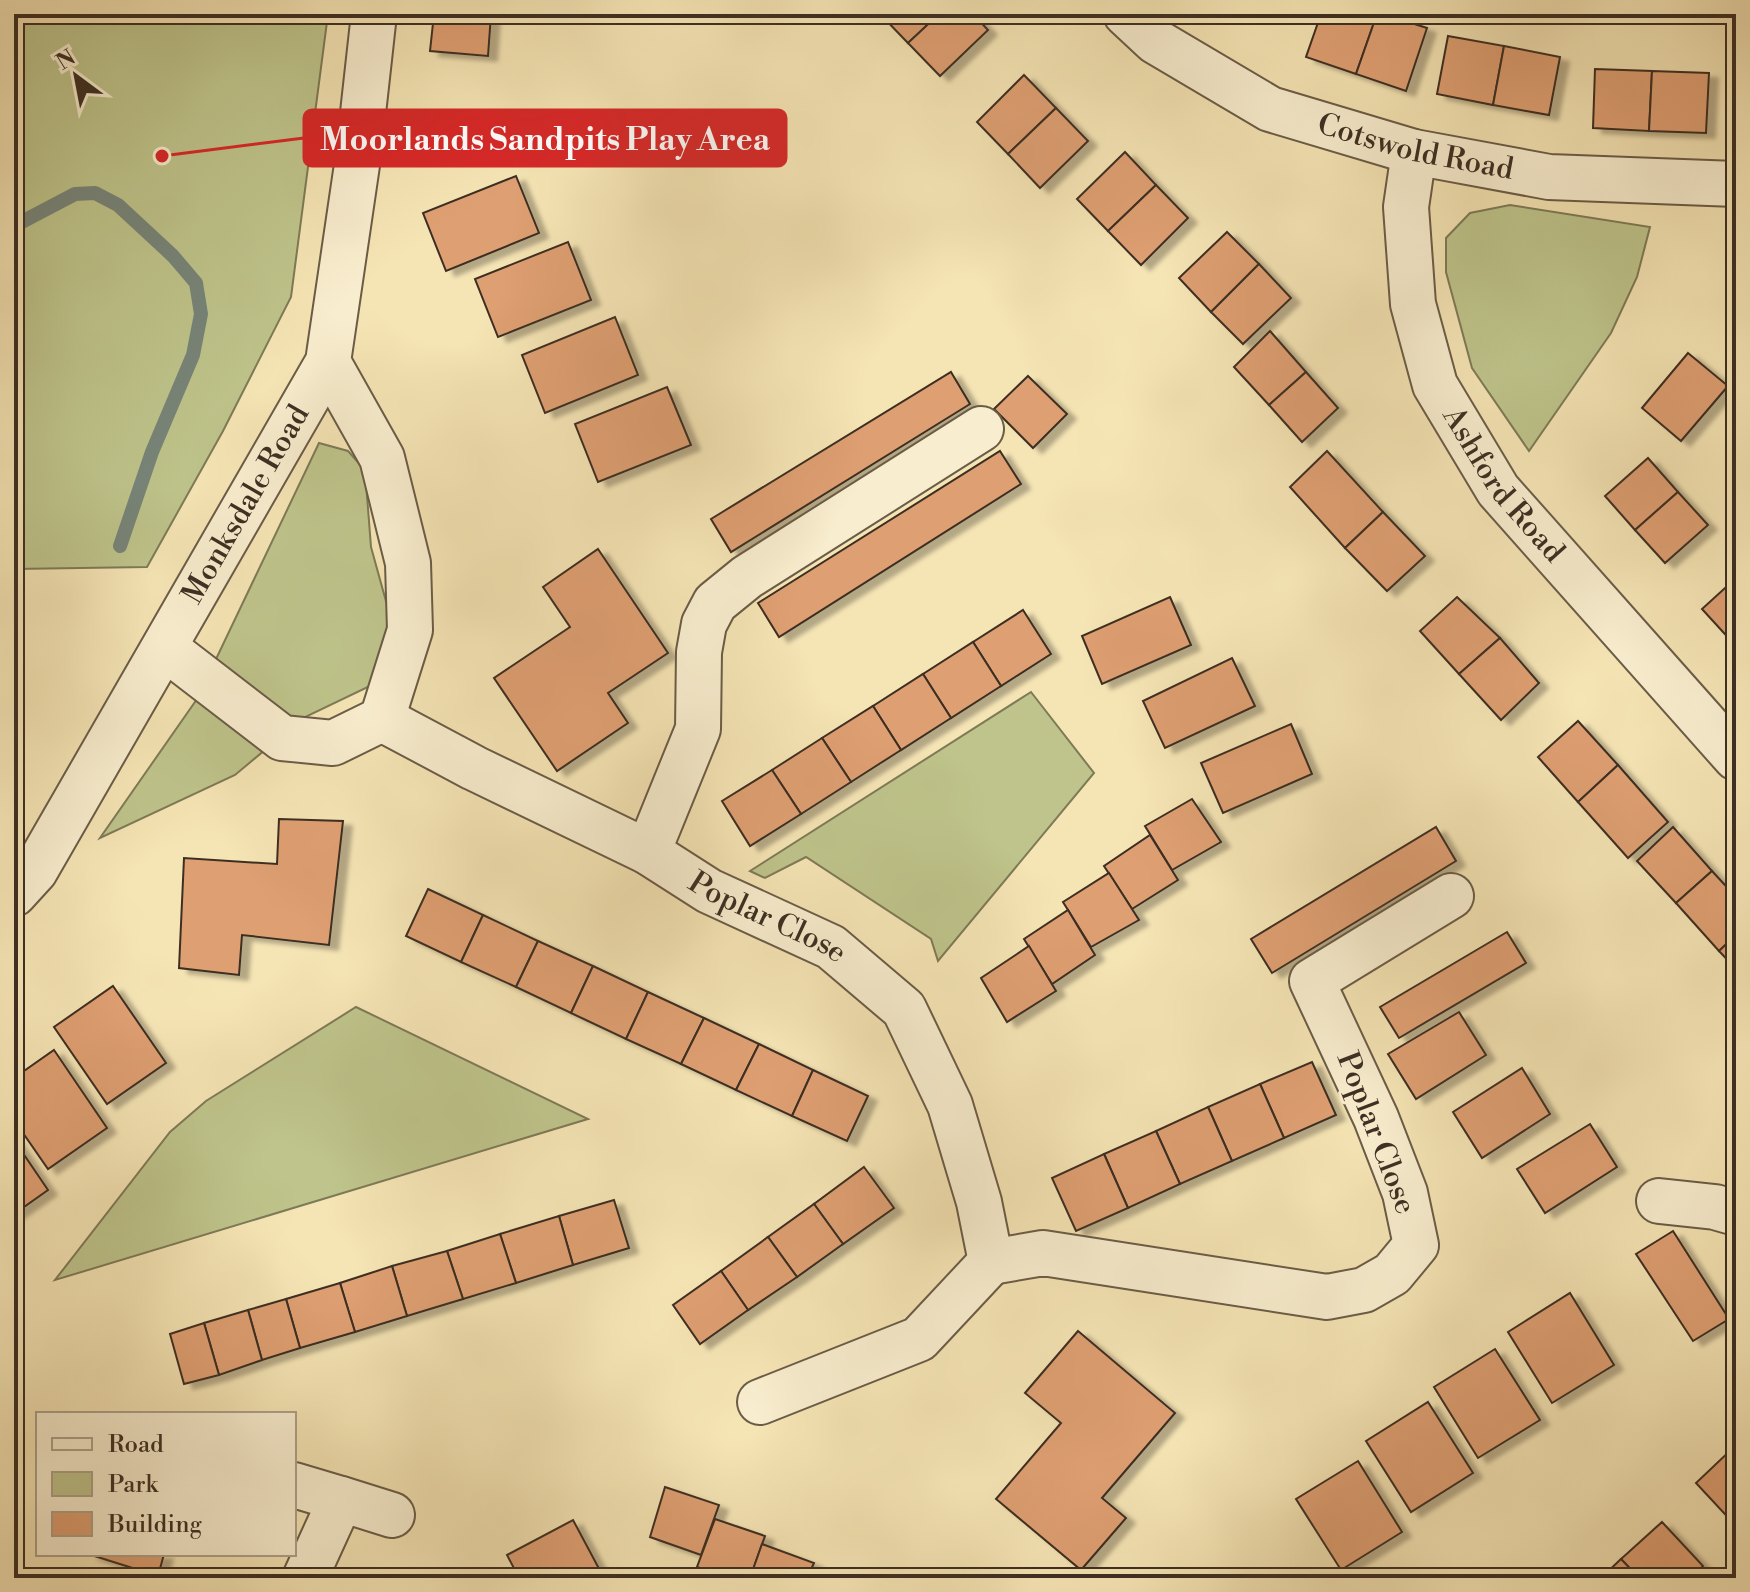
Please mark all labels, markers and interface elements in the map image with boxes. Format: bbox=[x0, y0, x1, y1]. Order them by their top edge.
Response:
north arrow bbox=[36, 36, 116, 116]
text: N bbox=[52, 44, 81, 76]
street label: Cotswold Road bbox=[1313, 105, 1517, 189]
callout: Moorlands Sandpits Play Area bbox=[304, 110, 786, 166]
text: Moorlands Sandpits Play Area bbox=[320, 120, 771, 160]
street label: Monksdale Road bbox=[174, 398, 318, 611]
street label: Ashford Road bbox=[1433, 399, 1573, 571]
street label: Poplar Close bbox=[681, 864, 855, 971]
street label: Poplar Close bbox=[1328, 1047, 1424, 1219]
legend bbox=[36, 1412, 296, 1556]
text: Road bbox=[108, 1430, 164, 1460]
text: Park bbox=[108, 1470, 159, 1500]
text: Building bbox=[107, 1510, 202, 1540]

